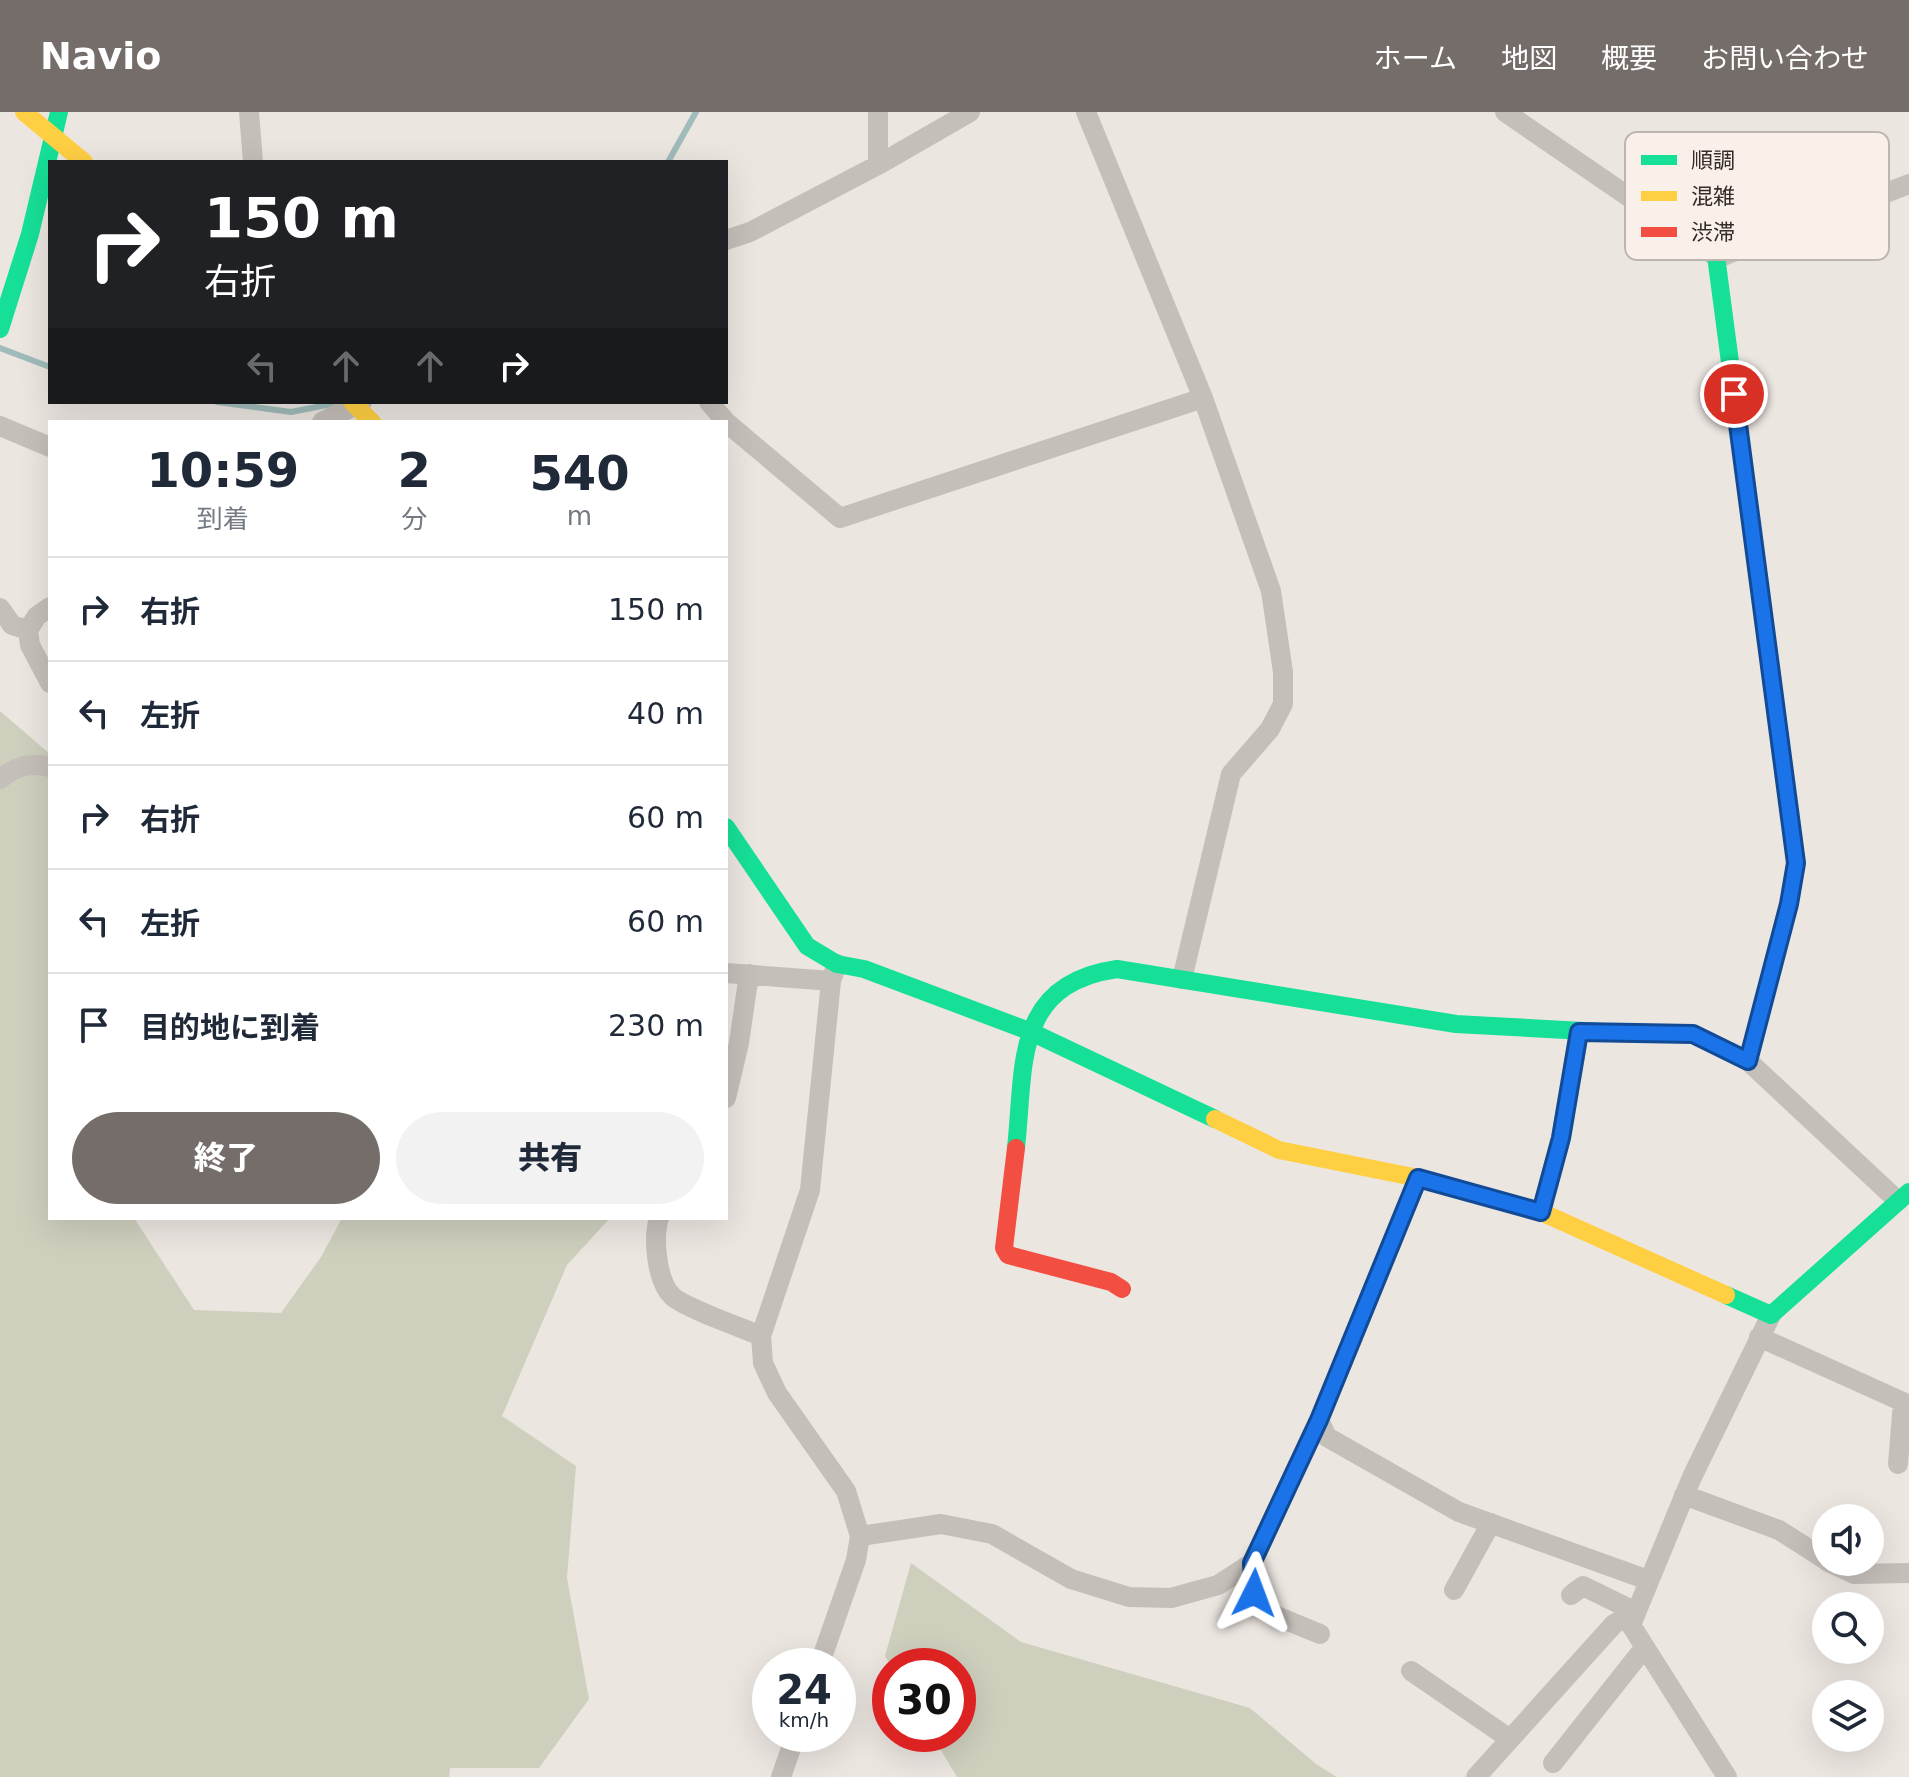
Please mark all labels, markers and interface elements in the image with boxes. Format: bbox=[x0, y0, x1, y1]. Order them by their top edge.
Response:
text: Navio bbox=[40, 34, 161, 78]
text: ホーム bbox=[1374, 42, 1457, 75]
text: 地図 bbox=[1501, 42, 1557, 75]
text: 概要 bbox=[1601, 42, 1657, 75]
text: お問い合わせ bbox=[1701, 42, 1869, 75]
legend bbox=[1625, 132, 1889, 260]
text: 順調 bbox=[1691, 148, 1735, 173]
text: 混雑 bbox=[1691, 184, 1735, 209]
text: 150 m bbox=[204, 185, 399, 250]
icon: right bbox=[72, 192, 176, 296]
text: 渋滞 bbox=[1691, 220, 1735, 245]
text: 右折 bbox=[204, 261, 276, 302]
icon: left bbox=[240, 344, 284, 388]
icon: ahead bbox=[324, 344, 368, 388]
icon: ahead bbox=[408, 344, 452, 388]
icon: right bbox=[492, 344, 536, 388]
pin bbox=[1700, 360, 1768, 428]
icon: arrive bbox=[1712, 372, 1756, 416]
text: 10:59 bbox=[146, 442, 299, 498]
text: 2 bbox=[398, 442, 431, 498]
text: 540 bbox=[529, 445, 630, 501]
text: m bbox=[567, 501, 592, 531]
text: 到着 bbox=[197, 504, 249, 534]
text: 分 bbox=[401, 504, 427, 534]
icon: right bbox=[72, 587, 116, 631]
text: 150 m bbox=[608, 592, 704, 627]
text: 右折 bbox=[140, 594, 200, 629]
icon: left bbox=[72, 691, 116, 735]
text: 40 m bbox=[627, 696, 704, 731]
text: 左折 bbox=[140, 698, 200, 733]
icon: right bbox=[72, 795, 116, 839]
text: 60 m bbox=[627, 800, 704, 835]
text: 右折 bbox=[140, 802, 200, 837]
icon: left bbox=[72, 899, 116, 943]
text: 60 m bbox=[627, 904, 704, 939]
text: 左折 bbox=[140, 906, 200, 941]
icon: arrive bbox=[72, 1003, 116, 1047]
text: 230 m bbox=[608, 1008, 704, 1043]
text: 目的地に到着 bbox=[140, 1010, 320, 1045]
button: 終了 bbox=[72, 1112, 380, 1204]
button: 共有 bbox=[396, 1112, 704, 1204]
map controls bbox=[1812, 1504, 1884, 1752]
button: sound bbox=[1812, 1504, 1884, 1576]
position arrow bbox=[1212, 1551, 1296, 1635]
button: search bbox=[1812, 1592, 1884, 1664]
speed limit sign: 30 bbox=[872, 1648, 976, 1752]
text: 24 bbox=[776, 1667, 832, 1713]
button: layers bbox=[1812, 1680, 1884, 1752]
text: km/h bbox=[779, 1708, 829, 1732]

